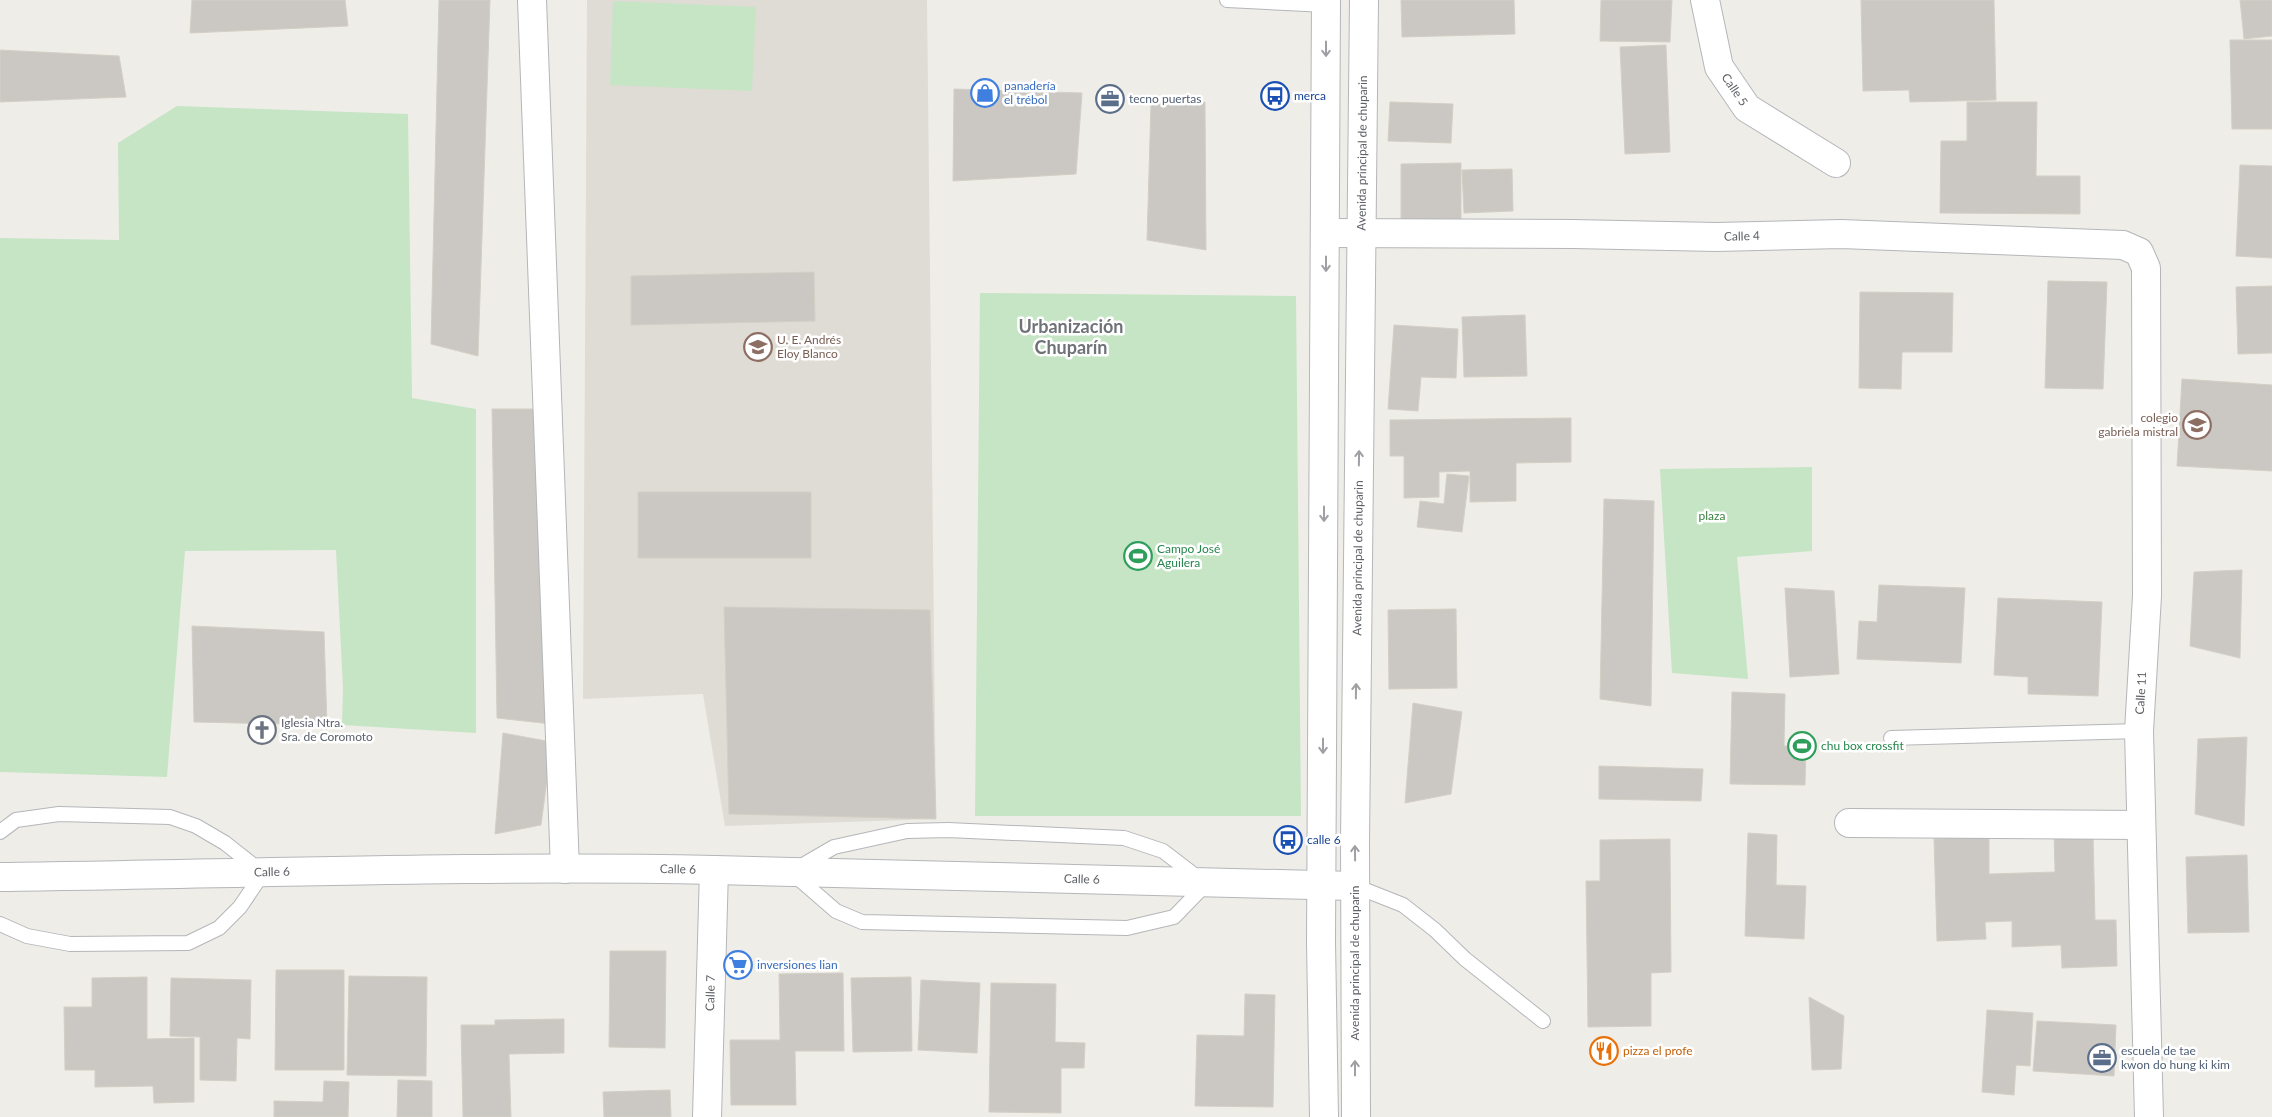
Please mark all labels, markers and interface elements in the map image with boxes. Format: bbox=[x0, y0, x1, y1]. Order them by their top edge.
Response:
one-way arrow bbox=[1321, 40, 1331, 56]
street label: Calle 5 bbox=[1719, 70, 1751, 109]
street label: Avenida principal de chuparin bbox=[1354, 75, 1370, 231]
shop icon: panadería el trébol bbox=[970, 78, 1000, 108]
place label: panadería el trébol bbox=[1004, 78, 1056, 107]
bus stop icon: merca bbox=[1260, 81, 1290, 111]
office icon: tecno puertas bbox=[1095, 84, 1125, 114]
place label: merca bbox=[1294, 88, 1326, 103]
place label: tecno puertas bbox=[1129, 91, 1202, 106]
street label: Calle 4 bbox=[1724, 228, 1760, 244]
one-way arrow bbox=[1321, 255, 1331, 271]
district label: Urbanización Chuparín bbox=[1018, 315, 1124, 358]
school or university icon: U. E. Andrés Eloy Blanco bbox=[743, 332, 773, 362]
place label: U. E. Andrés Eloy Blanco bbox=[777, 332, 841, 361]
place label: colegio gabriela mistral bbox=[2098, 410, 2178, 439]
school or university icon: colegio gabriela mistral bbox=[2182, 410, 2212, 440]
one-way arrow bbox=[1354, 451, 1364, 467]
street label: Avenida principal de chuparin bbox=[1349, 480, 1366, 636]
one-way arrow bbox=[1319, 505, 1329, 521]
park label: plaza bbox=[1699, 508, 1725, 523]
sports icon: Campo José Aguilera bbox=[1123, 541, 1153, 571]
place label: Campo José Aguilera bbox=[1157, 541, 1220, 570]
street label: Calle 11 bbox=[2132, 671, 2149, 715]
one-way arrow bbox=[1352, 683, 1361, 699]
church icon: Iglesia Ntra. Sra. de Coromoto bbox=[247, 715, 277, 745]
place label: Iglesia Ntra. Sra. de Coromoto bbox=[281, 715, 373, 744]
sports icon: chu box crossfit bbox=[1787, 731, 1817, 761]
one-way arrow bbox=[1318, 738, 1328, 754]
place label: chu box crossfit bbox=[1821, 738, 1904, 753]
bus stop icon: calle 6 bbox=[1273, 825, 1303, 855]
place label: calle 6 bbox=[1307, 832, 1341, 847]
one-way arrow bbox=[1350, 846, 1360, 862]
street label: Calle 6 bbox=[660, 861, 696, 877]
street label: Calle 6 bbox=[254, 864, 290, 879]
street label: Calle 6 bbox=[1064, 871, 1100, 887]
street label: Avenida principal de chuparin bbox=[1347, 885, 1362, 1041]
supermarket icon: inversiones lian bbox=[723, 950, 753, 980]
place label: inversiones lian bbox=[757, 957, 838, 972]
street label: Calle 7 bbox=[702, 975, 718, 1011]
restaurant icon: pizza el profe bbox=[1589, 1036, 1619, 1066]
place label: pizza el profe bbox=[1623, 1043, 1693, 1058]
office icon: escuela de tae kwon do hung ki kim bbox=[2087, 1043, 2117, 1073]
place label: escuela de tae kwon do hung ki kim bbox=[2121, 1043, 2230, 1072]
one-way arrow bbox=[1350, 1061, 1360, 1077]

